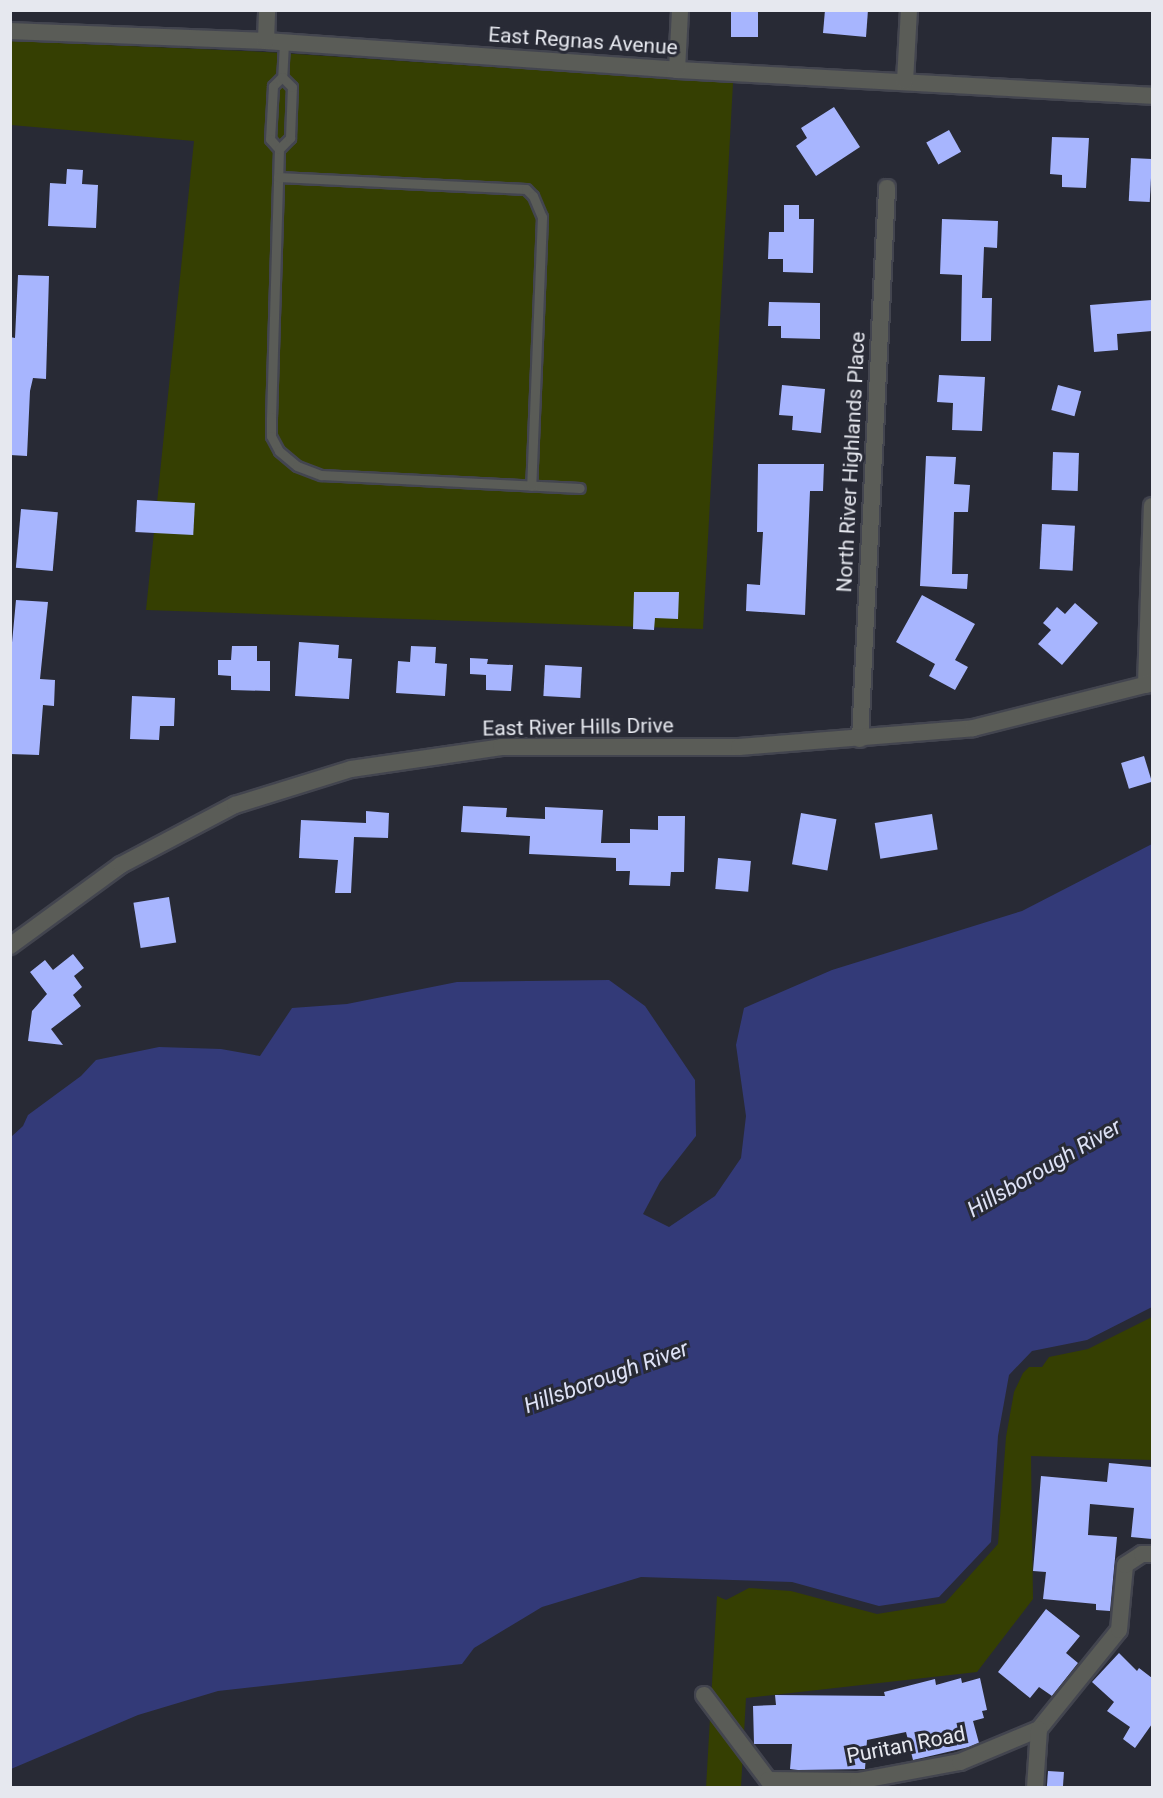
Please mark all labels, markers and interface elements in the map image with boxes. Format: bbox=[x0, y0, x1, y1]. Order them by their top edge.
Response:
street label: East Regnas Avenue bbox=[487, 22, 679, 60]
street label: North River Highlands Place bbox=[832, 331, 870, 593]
street label: East River Hills Drive bbox=[482, 713, 674, 741]
water label: Hillsborough River bbox=[962, 1113, 1126, 1223]
water label: Hillsborough River bbox=[520, 1335, 692, 1419]
street label: Puritan Road bbox=[845, 1721, 967, 1769]

